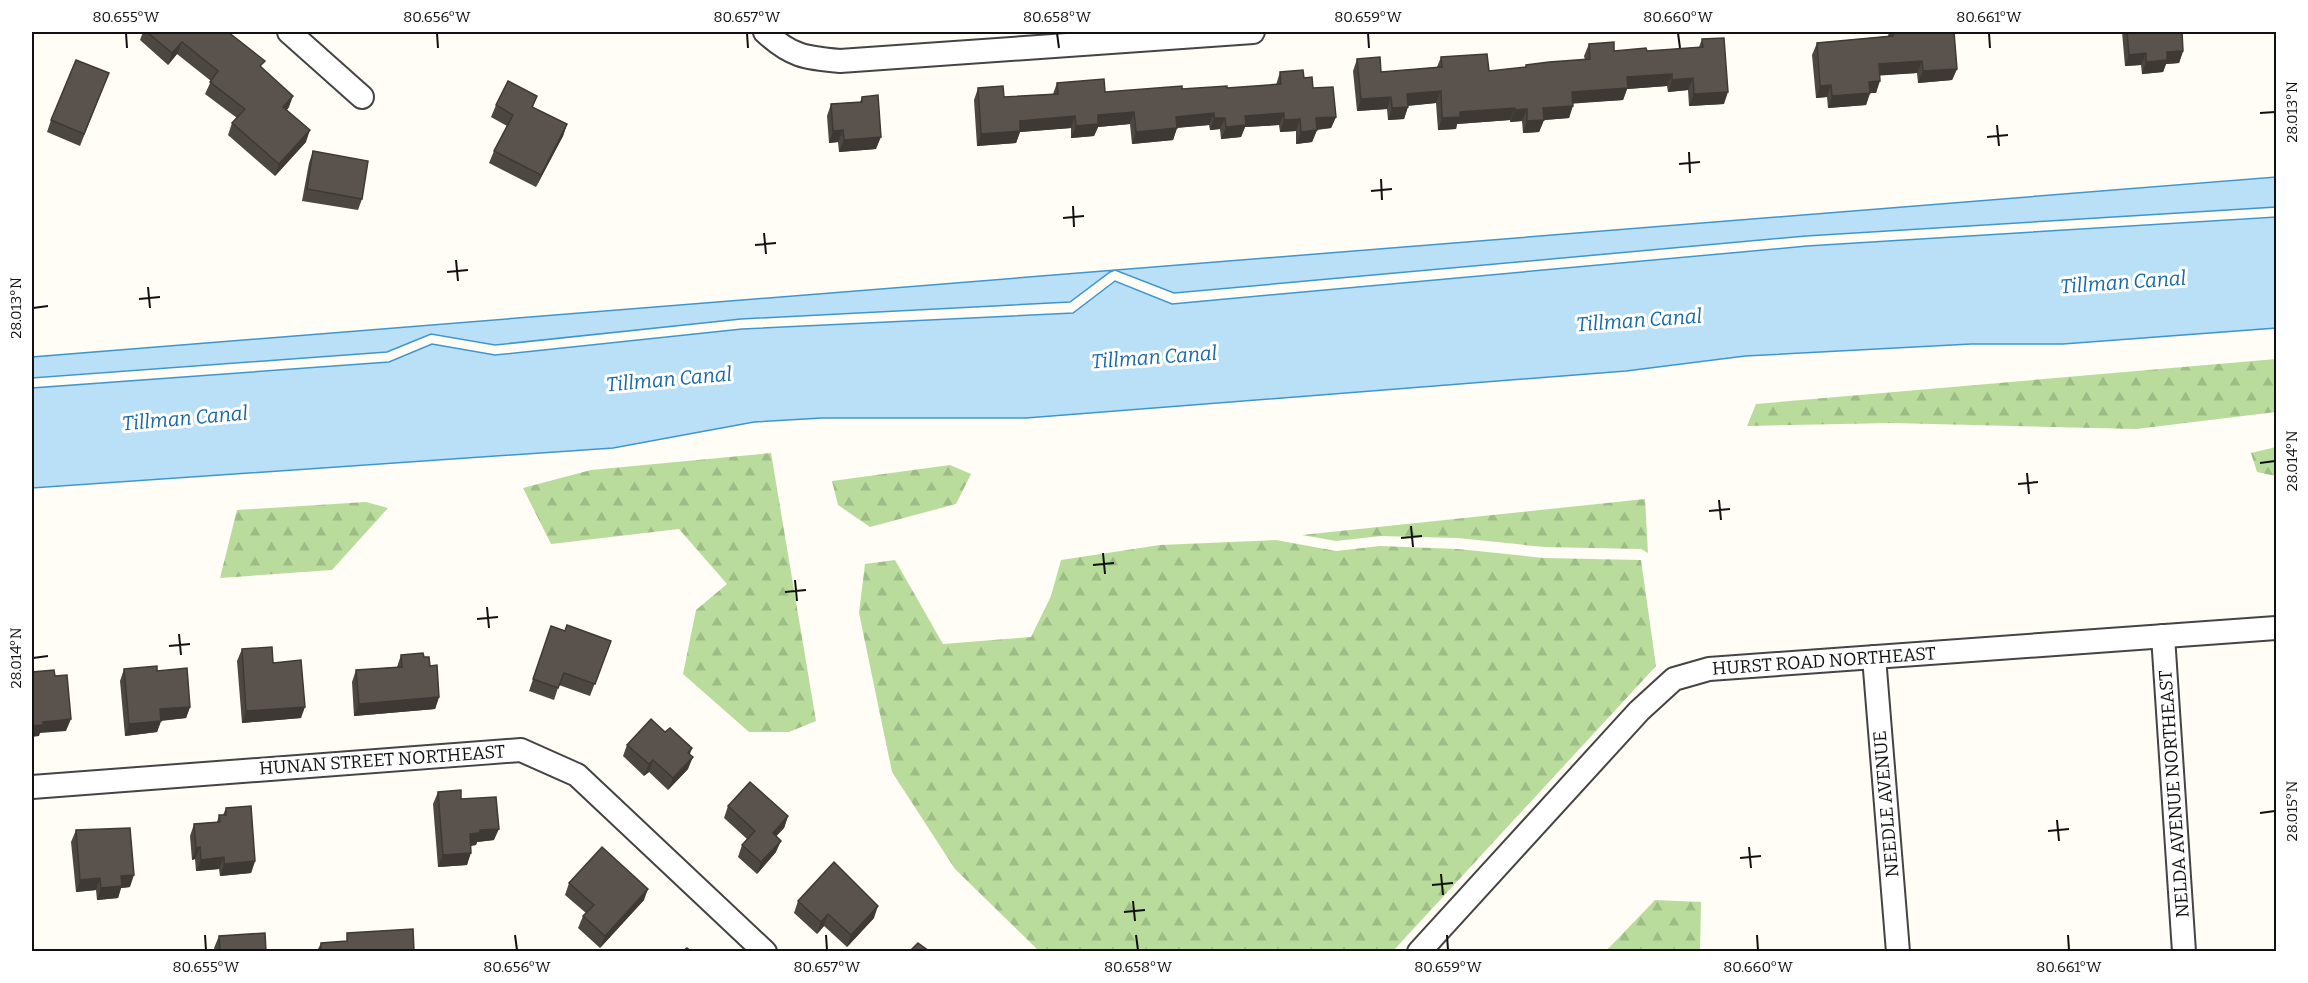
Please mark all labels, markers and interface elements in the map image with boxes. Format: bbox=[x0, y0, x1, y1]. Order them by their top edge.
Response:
text: 80.655°W bbox=[93, 8, 160, 26]
text: 80.656°W bbox=[403, 8, 471, 26]
text: 80.657°W bbox=[714, 8, 781, 26]
text: 80.658°W bbox=[1023, 8, 1092, 26]
text: 80.659°W bbox=[1334, 8, 1402, 26]
text: 80.660°W bbox=[1643, 8, 1713, 26]
text: 80.661°W bbox=[1956, 8, 2022, 26]
text: 28.013°N bbox=[2283, 81, 2301, 143]
water label: Tillman Canal bbox=[2059, 266, 2187, 298]
text: 28.013°N bbox=[7, 277, 25, 339]
water label: Tillman Canal bbox=[1575, 304, 1703, 336]
water label: Tillman Canal bbox=[1090, 341, 1218, 373]
water label: Tillman Canal bbox=[605, 362, 733, 396]
water label: Tillman Canal bbox=[121, 401, 249, 435]
text: 28.014°N bbox=[2283, 430, 2301, 492]
text: 28.014°N bbox=[7, 627, 25, 689]
street label: HURST ROAD NORTHEAST bbox=[1711, 642, 1937, 680]
street label: NELDA AVENUE NORTHEAST bbox=[2154, 669, 2194, 919]
street label: NEEDLE AVENUE bbox=[1869, 730, 1903, 878]
street label: HUNAN STREET NORTHEAST bbox=[258, 740, 506, 780]
text: 28.015°N bbox=[2283, 781, 2301, 841]
text: 80.655°W bbox=[173, 958, 240, 976]
text: 80.656°W bbox=[483, 958, 551, 976]
text: 80.657°W bbox=[794, 958, 861, 976]
text: 80.658°W bbox=[1104, 958, 1173, 976]
text: 80.659°W bbox=[1414, 958, 1482, 976]
text: 80.660°W bbox=[1723, 958, 1793, 976]
text: 80.661°W bbox=[2036, 958, 2102, 976]

